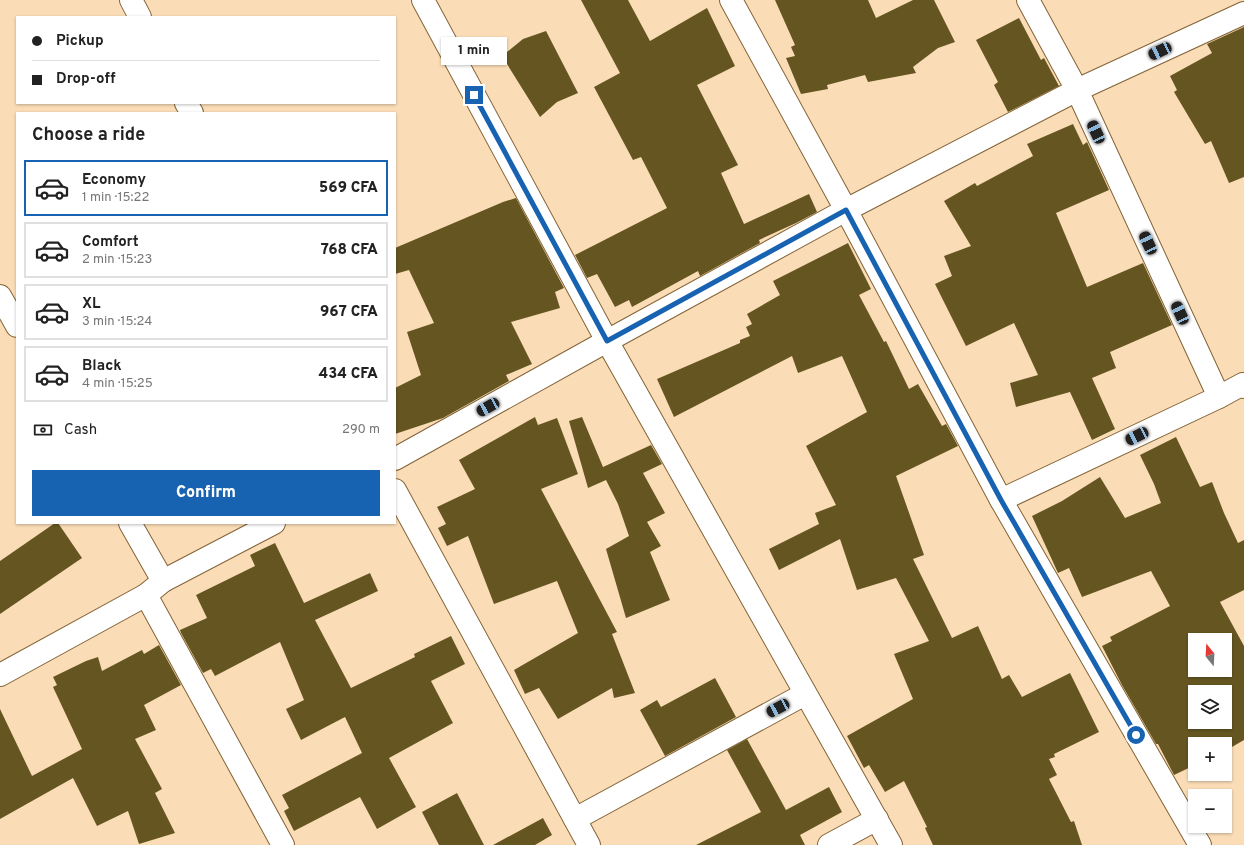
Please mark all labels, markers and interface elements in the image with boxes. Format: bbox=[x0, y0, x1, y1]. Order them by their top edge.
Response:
text: Pickup bbox=[56, 32, 104, 51]
callout: 1 min bbox=[441, 37, 507, 65]
car bbox=[1147, 40, 1173, 62]
text: 1 min bbox=[458, 43, 490, 59]
text: Drop-off bbox=[56, 70, 116, 89]
route end bbox=[465, 86, 483, 104]
car bbox=[1085, 119, 1107, 145]
text: Choose a ride bbox=[32, 124, 145, 147]
icon: car bbox=[34, 170, 70, 206]
text: Economy bbox=[82, 171, 146, 190]
text: 569 CFA bbox=[319, 179, 378, 198]
text: 1 min · 15:22 bbox=[82, 190, 149, 206]
car bbox=[1137, 230, 1159, 256]
icon: car bbox=[34, 232, 70, 268]
text: Comfort bbox=[82, 233, 139, 252]
text: 768 CFA bbox=[321, 241, 378, 260]
text: 2 min · 15:23 bbox=[82, 252, 152, 268]
icon: car bbox=[34, 294, 70, 330]
text: XL bbox=[82, 295, 100, 314]
car bbox=[1169, 300, 1191, 326]
text: 967 CFA bbox=[320, 303, 378, 322]
text: 3 min · 15:24 bbox=[82, 314, 152, 330]
icon: car bbox=[34, 356, 70, 392]
text: Black bbox=[82, 357, 122, 376]
text: 434 CFA bbox=[319, 365, 378, 384]
text: 4 min · 15:25 bbox=[82, 376, 153, 392]
car bbox=[475, 396, 501, 418]
icon: cash bbox=[32, 419, 54, 441]
text: Cash bbox=[64, 421, 97, 440]
text: 290 m bbox=[342, 422, 380, 438]
car bbox=[1124, 425, 1150, 447]
button: Confirm bbox=[32, 470, 380, 516]
north arrow bbox=[1188, 633, 1232, 677]
map controls bbox=[1188, 633, 1232, 833]
button: layers bbox=[1188, 685, 1232, 729]
car bbox=[765, 697, 791, 719]
route start bbox=[1127, 726, 1145, 744]
button: + bbox=[1188, 737, 1232, 781]
button: − bbox=[1188, 789, 1232, 833]

